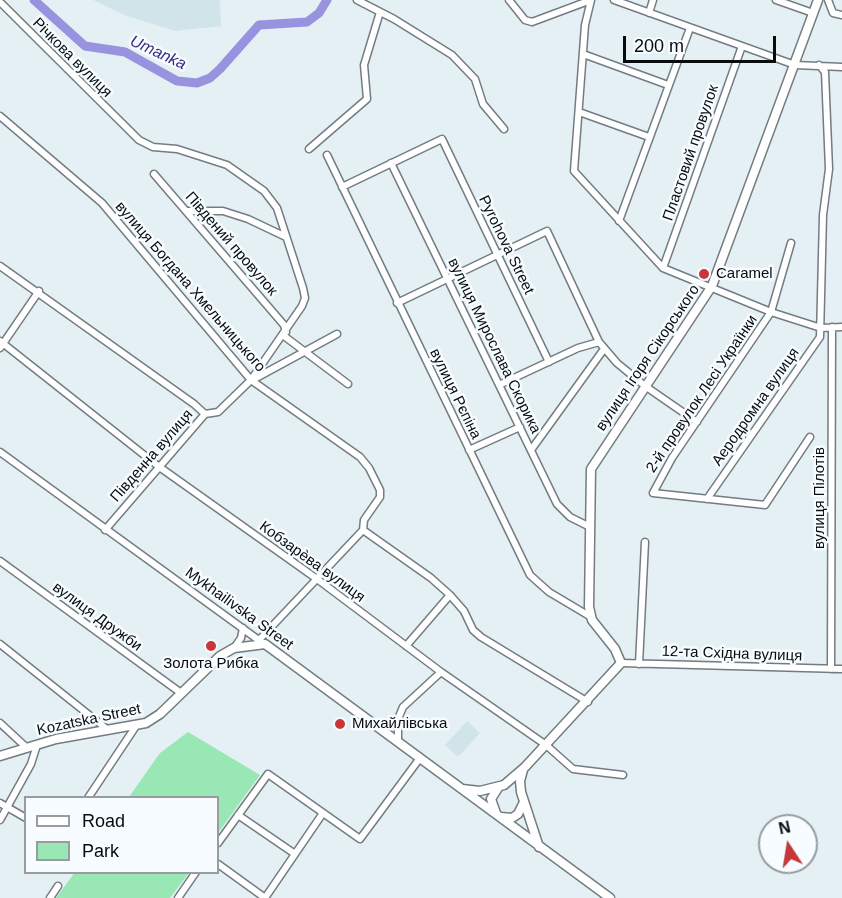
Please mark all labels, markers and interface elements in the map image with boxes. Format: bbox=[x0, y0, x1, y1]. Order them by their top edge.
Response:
street label: Річкова вулиця bbox=[28, 14, 116, 102]
scale bar bbox=[626, 24, 779, 62]
water label: Umanka bbox=[127, 32, 189, 74]
text: 200 m bbox=[634, 36, 684, 56]
street label: Пластовий провулок bbox=[659, 83, 723, 223]
street label: Південий провулок bbox=[181, 188, 281, 300]
street label: Pyrohova Street bbox=[474, 193, 538, 297]
street label: вулиця Богдана Хмельницького bbox=[111, 198, 269, 376]
street label: вулиця Мирослава Скорика bbox=[444, 255, 544, 437]
place label: Caramel bbox=[716, 265, 773, 283]
marker: Caramel bbox=[697, 267, 711, 281]
street label: вулиця Ігоря Сікорського bbox=[592, 282, 704, 434]
street label: 2-й провулок Лесі Українки bbox=[642, 312, 762, 476]
street label: Аеродромна вулиця bbox=[709, 345, 803, 469]
street label: вулиця Рєпіна bbox=[425, 346, 485, 442]
street label: Південна вулиця bbox=[107, 406, 197, 506]
street label: вулиця Пілотів bbox=[811, 447, 829, 549]
street label: Кобзарèва вулиця bbox=[256, 518, 368, 606]
street label: Mykhailivska Street bbox=[181, 564, 297, 654]
street label: вулиця Дружби bbox=[49, 579, 145, 655]
marker: Золота Рибка bbox=[204, 639, 218, 653]
street label: 12-та Східна вулиця bbox=[661, 643, 803, 665]
place label: Золота Рибка bbox=[163, 655, 259, 673]
street label: Kozatska Street bbox=[35, 700, 143, 740]
place label: Михайлівська bbox=[352, 715, 447, 733]
marker: Михайлівська bbox=[333, 717, 347, 731]
legend bbox=[24, 796, 219, 874]
text: Road bbox=[82, 811, 125, 831]
north arrow bbox=[758, 814, 818, 874]
text: N bbox=[777, 818, 792, 837]
text: Park bbox=[82, 841, 119, 861]

